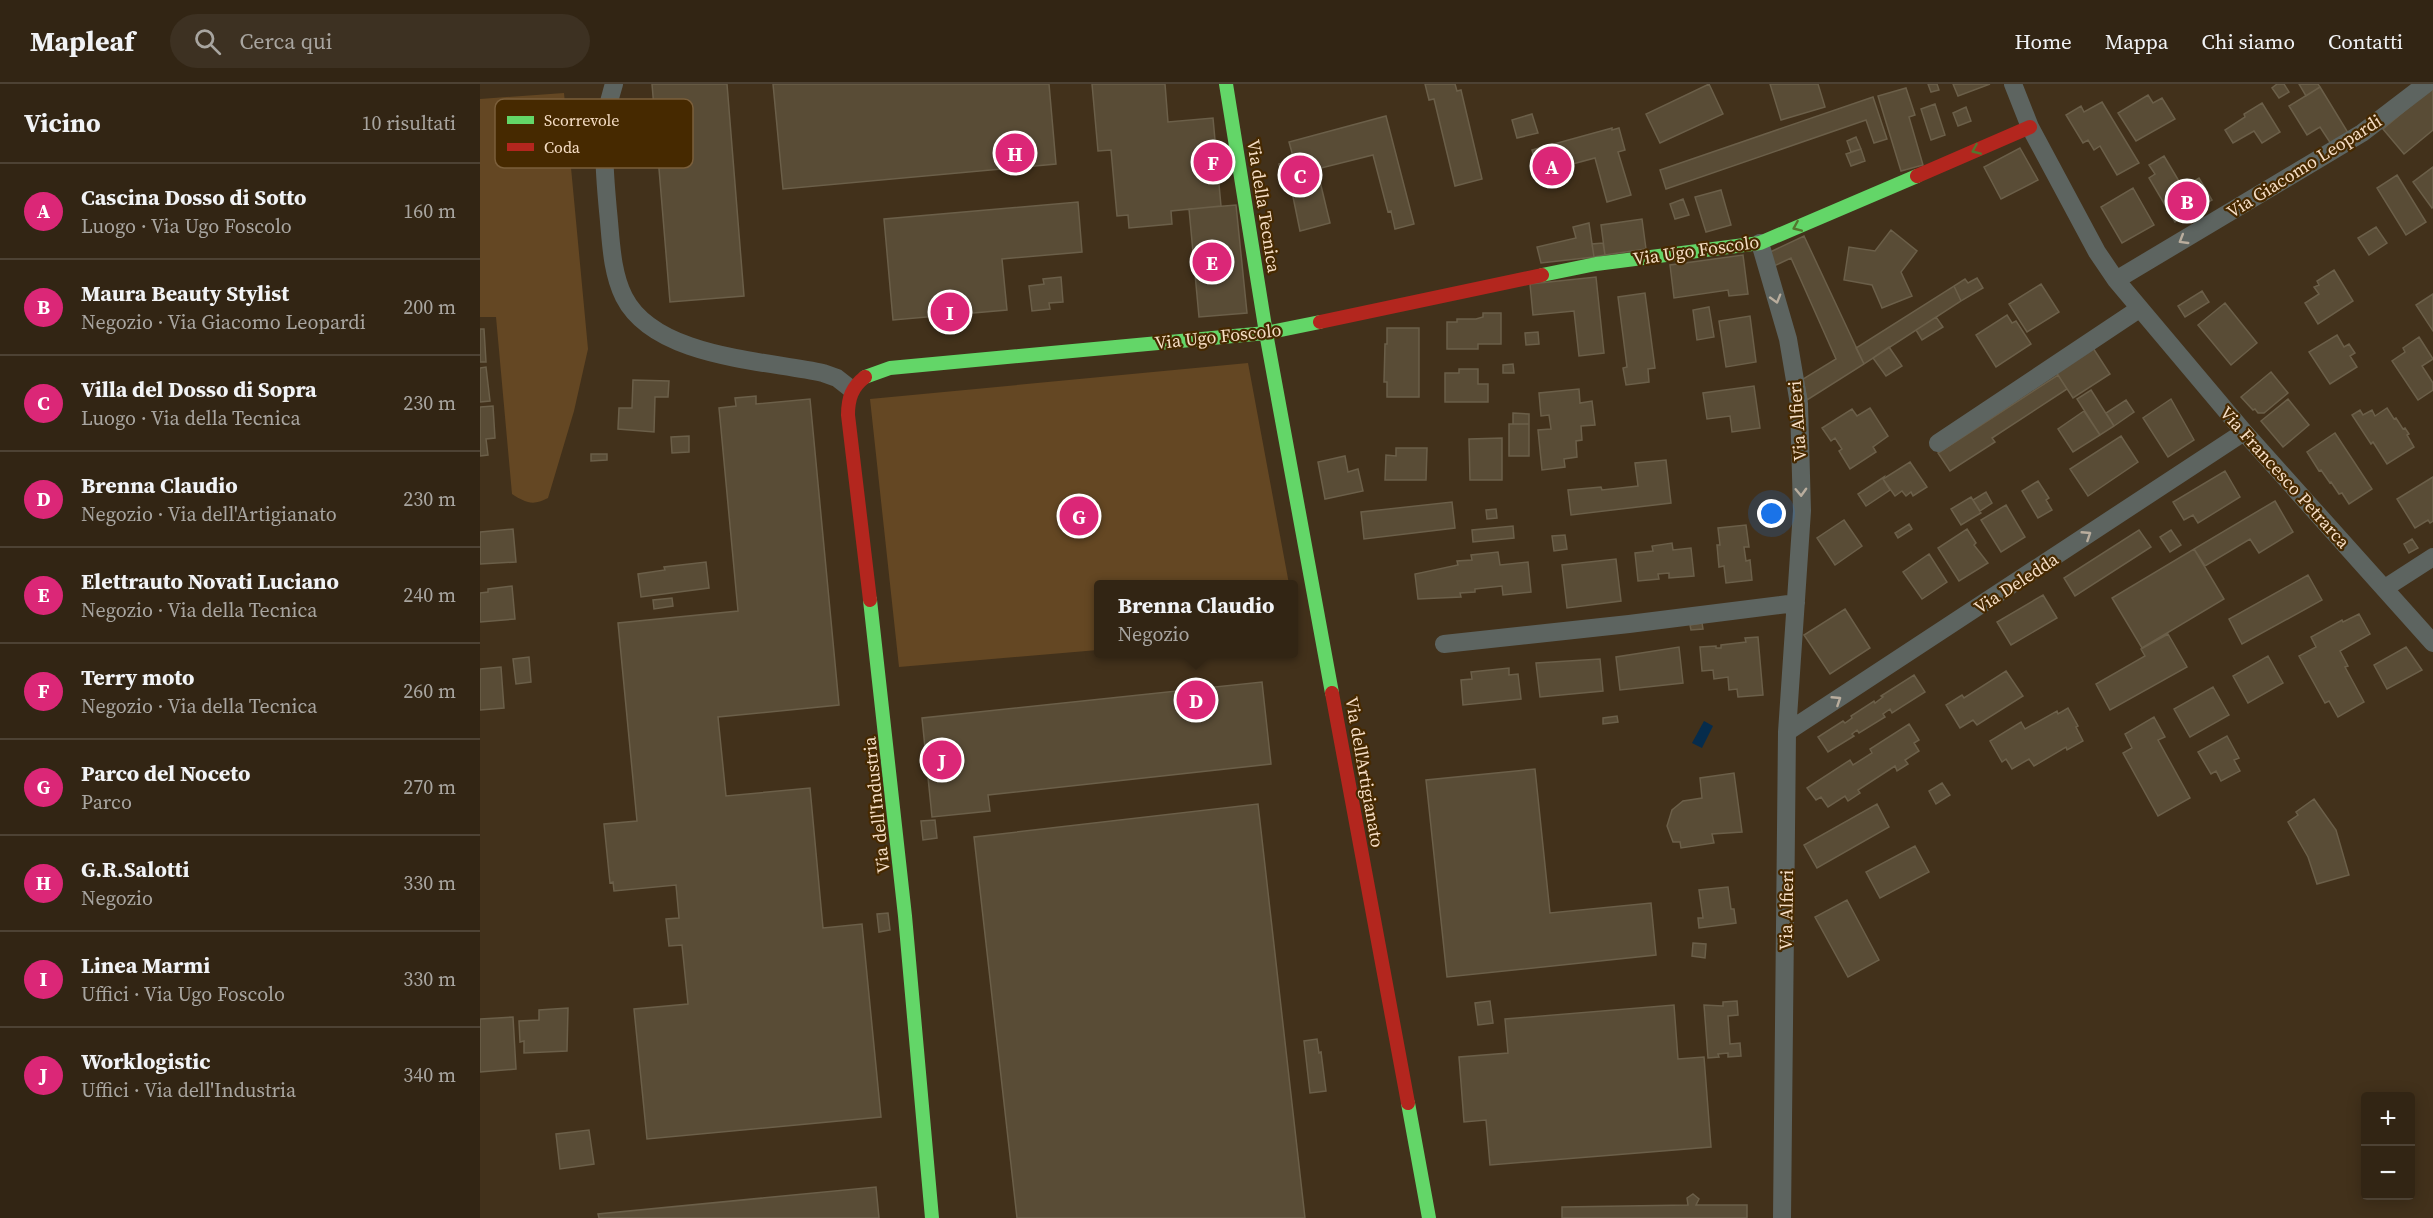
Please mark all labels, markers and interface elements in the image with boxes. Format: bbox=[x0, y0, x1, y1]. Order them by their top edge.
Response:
search box bbox=[170, 14, 590, 68]
text: Mapleaf bbox=[30, 22, 134, 60]
icon: search bbox=[191, 25, 224, 58]
text: Cerca qui bbox=[239, 26, 332, 56]
text: Home bbox=[2014, 27, 2072, 56]
text: Mappa bbox=[2105, 27, 2169, 56]
text: Chi siamo bbox=[2202, 27, 2295, 56]
text: Contatti bbox=[2328, 27, 2403, 56]
legend bbox=[495, 99, 693, 168]
text: Vicino bbox=[24, 105, 101, 141]
street label: Via Giacomo Leopardi bbox=[2222, 108, 2386, 224]
text: 10 risultati bbox=[361, 109, 456, 137]
text: Scorrevole bbox=[544, 109, 619, 131]
pin: H bbox=[996, 130, 1034, 176]
text: Coda bbox=[544, 136, 581, 158]
street label: Via della Tecnica bbox=[1241, 137, 1287, 275]
pin: F bbox=[1194, 140, 1232, 184]
one-way arrow bbox=[1972, 143, 1983, 155]
pin: A bbox=[1532, 144, 1572, 188]
pin: C bbox=[1280, 152, 1320, 197]
pin: B bbox=[2168, 178, 2206, 224]
text: Cascina Dosso di Sotto bbox=[81, 182, 307, 212]
text: A bbox=[37, 197, 50, 225]
text: 160 m bbox=[403, 197, 456, 225]
text: Luogo · Via Ugo Foscolo bbox=[81, 212, 292, 240]
one-way arrow bbox=[1792, 220, 1803, 232]
street label: Via Ugo Foscolo bbox=[1631, 229, 1761, 271]
one-way arrow bbox=[2179, 232, 2189, 244]
pin: E bbox=[1192, 240, 1232, 285]
text: Maura Beauty Stylist bbox=[81, 278, 289, 308]
pin: I bbox=[930, 290, 970, 334]
text: B bbox=[37, 293, 50, 321]
text: 200 m bbox=[403, 293, 456, 321]
one-way arrow bbox=[1769, 293, 1781, 304]
text: Negozio · Via Giacomo Leopardi bbox=[81, 308, 366, 336]
street label: Via Ugo Foscolo bbox=[1154, 317, 1283, 355]
text: Villa del Dosso di Sopra bbox=[81, 374, 317, 404]
street label: Via Alfieri bbox=[1782, 380, 1812, 462]
text: C bbox=[37, 389, 50, 417]
text: 230 m bbox=[403, 389, 456, 417]
street label: Via Francesco Petrarca bbox=[2214, 400, 2356, 554]
text: Luogo · Via della Tecnica bbox=[81, 404, 301, 432]
text: Brenna Claudio bbox=[81, 470, 238, 500]
text: D bbox=[36, 485, 51, 513]
text: 230 m bbox=[403, 485, 456, 513]
one-way arrow bbox=[1795, 487, 1808, 496]
pin: G bbox=[1060, 494, 1098, 538]
your location bbox=[1757, 499, 1786, 528]
text: Negozio · Via dell'Artigianato bbox=[81, 500, 337, 528]
one-way arrow bbox=[2081, 531, 2091, 543]
street label: Via Deledda bbox=[1969, 546, 2064, 620]
text: Elettrauto Novati Luciano bbox=[81, 566, 339, 596]
popup bbox=[1094, 580, 1298, 658]
text: E bbox=[38, 581, 49, 609]
text: 240 m bbox=[403, 581, 456, 609]
text: Brenna Claudio bbox=[1118, 590, 1274, 620]
text: Negozio · Via della Tecnica bbox=[81, 596, 317, 624]
text: Negozio bbox=[1118, 620, 1190, 648]
text: Terry moto bbox=[81, 662, 195, 692]
text: F bbox=[38, 677, 49, 705]
text: 260 m bbox=[403, 677, 456, 705]
pin: D bbox=[1176, 678, 1216, 722]
text: Negozio · Via della Tecnica bbox=[81, 692, 317, 720]
street label: Via dell'Artigianato bbox=[1339, 695, 1391, 849]
one-way arrow bbox=[1831, 696, 1841, 708]
street label: Via dell'Industria bbox=[856, 735, 896, 874]
pin: J bbox=[922, 738, 962, 782]
text: Parco del Noceto bbox=[81, 758, 250, 788]
text: G bbox=[37, 773, 50, 801]
text: 270 m bbox=[403, 773, 456, 801]
text: Parco bbox=[81, 788, 132, 816]
text: G.R.Salotti bbox=[81, 854, 189, 884]
text: H bbox=[36, 869, 51, 897]
text: 330 m bbox=[403, 869, 456, 897]
street label: Via Alfieri bbox=[1773, 869, 1799, 951]
text: Negozio bbox=[81, 884, 153, 912]
text: Linea Marmi bbox=[81, 950, 210, 980]
text: I bbox=[40, 965, 47, 993]
text: 330 m bbox=[403, 965, 456, 993]
text: Uffici · Via Ugo Foscolo bbox=[81, 980, 285, 1008]
text: Worklogistic bbox=[81, 1046, 211, 1076]
text: J bbox=[40, 1061, 47, 1089]
text: 340 m bbox=[403, 1061, 456, 1089]
text: Uffici · Via dell'Industria bbox=[81, 1076, 296, 1104]
map controls bbox=[2361, 1092, 2415, 1200]
button: + bbox=[2361, 1092, 2415, 1146]
button: − bbox=[2361, 1146, 2415, 1200]

